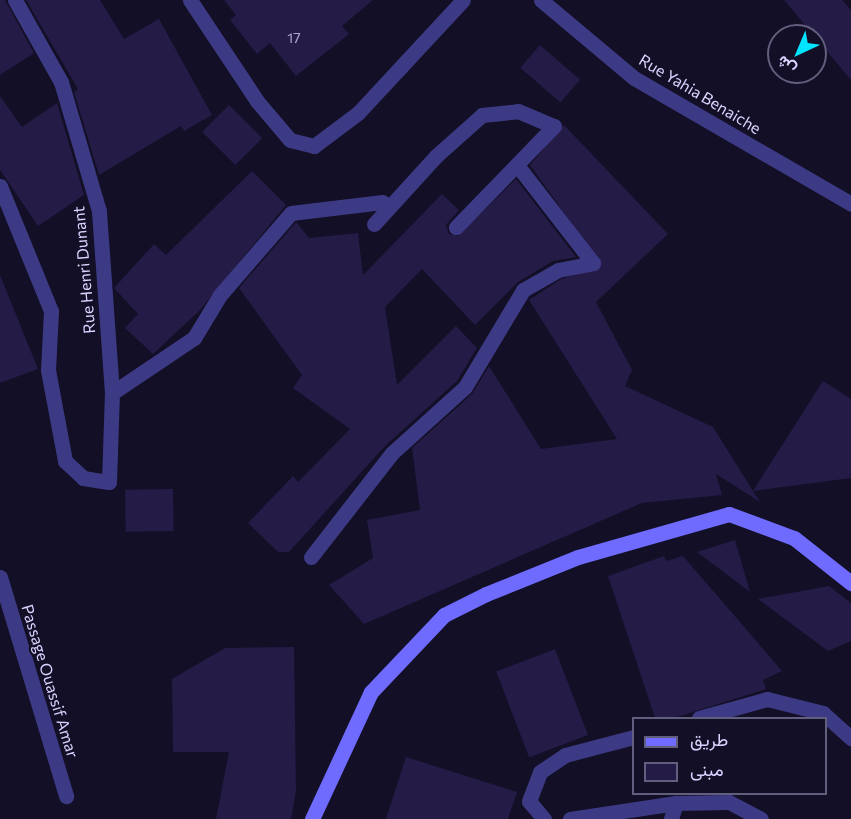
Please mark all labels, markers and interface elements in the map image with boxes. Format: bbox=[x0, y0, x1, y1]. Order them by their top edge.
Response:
north arrow bbox=[767, 24, 827, 84]
house number: 17 bbox=[287, 30, 301, 46]
street label: Rue Yahia Benaiche bbox=[636, 50, 764, 138]
text: ش bbox=[772, 52, 799, 79]
street label: Rue Henri Dunant bbox=[69, 205, 99, 335]
street label: Passage Ouassif Amar bbox=[18, 602, 82, 760]
legend bbox=[632, 717, 827, 795]
text: طريق bbox=[690, 728, 728, 750]
text: مبنى bbox=[690, 758, 724, 780]

